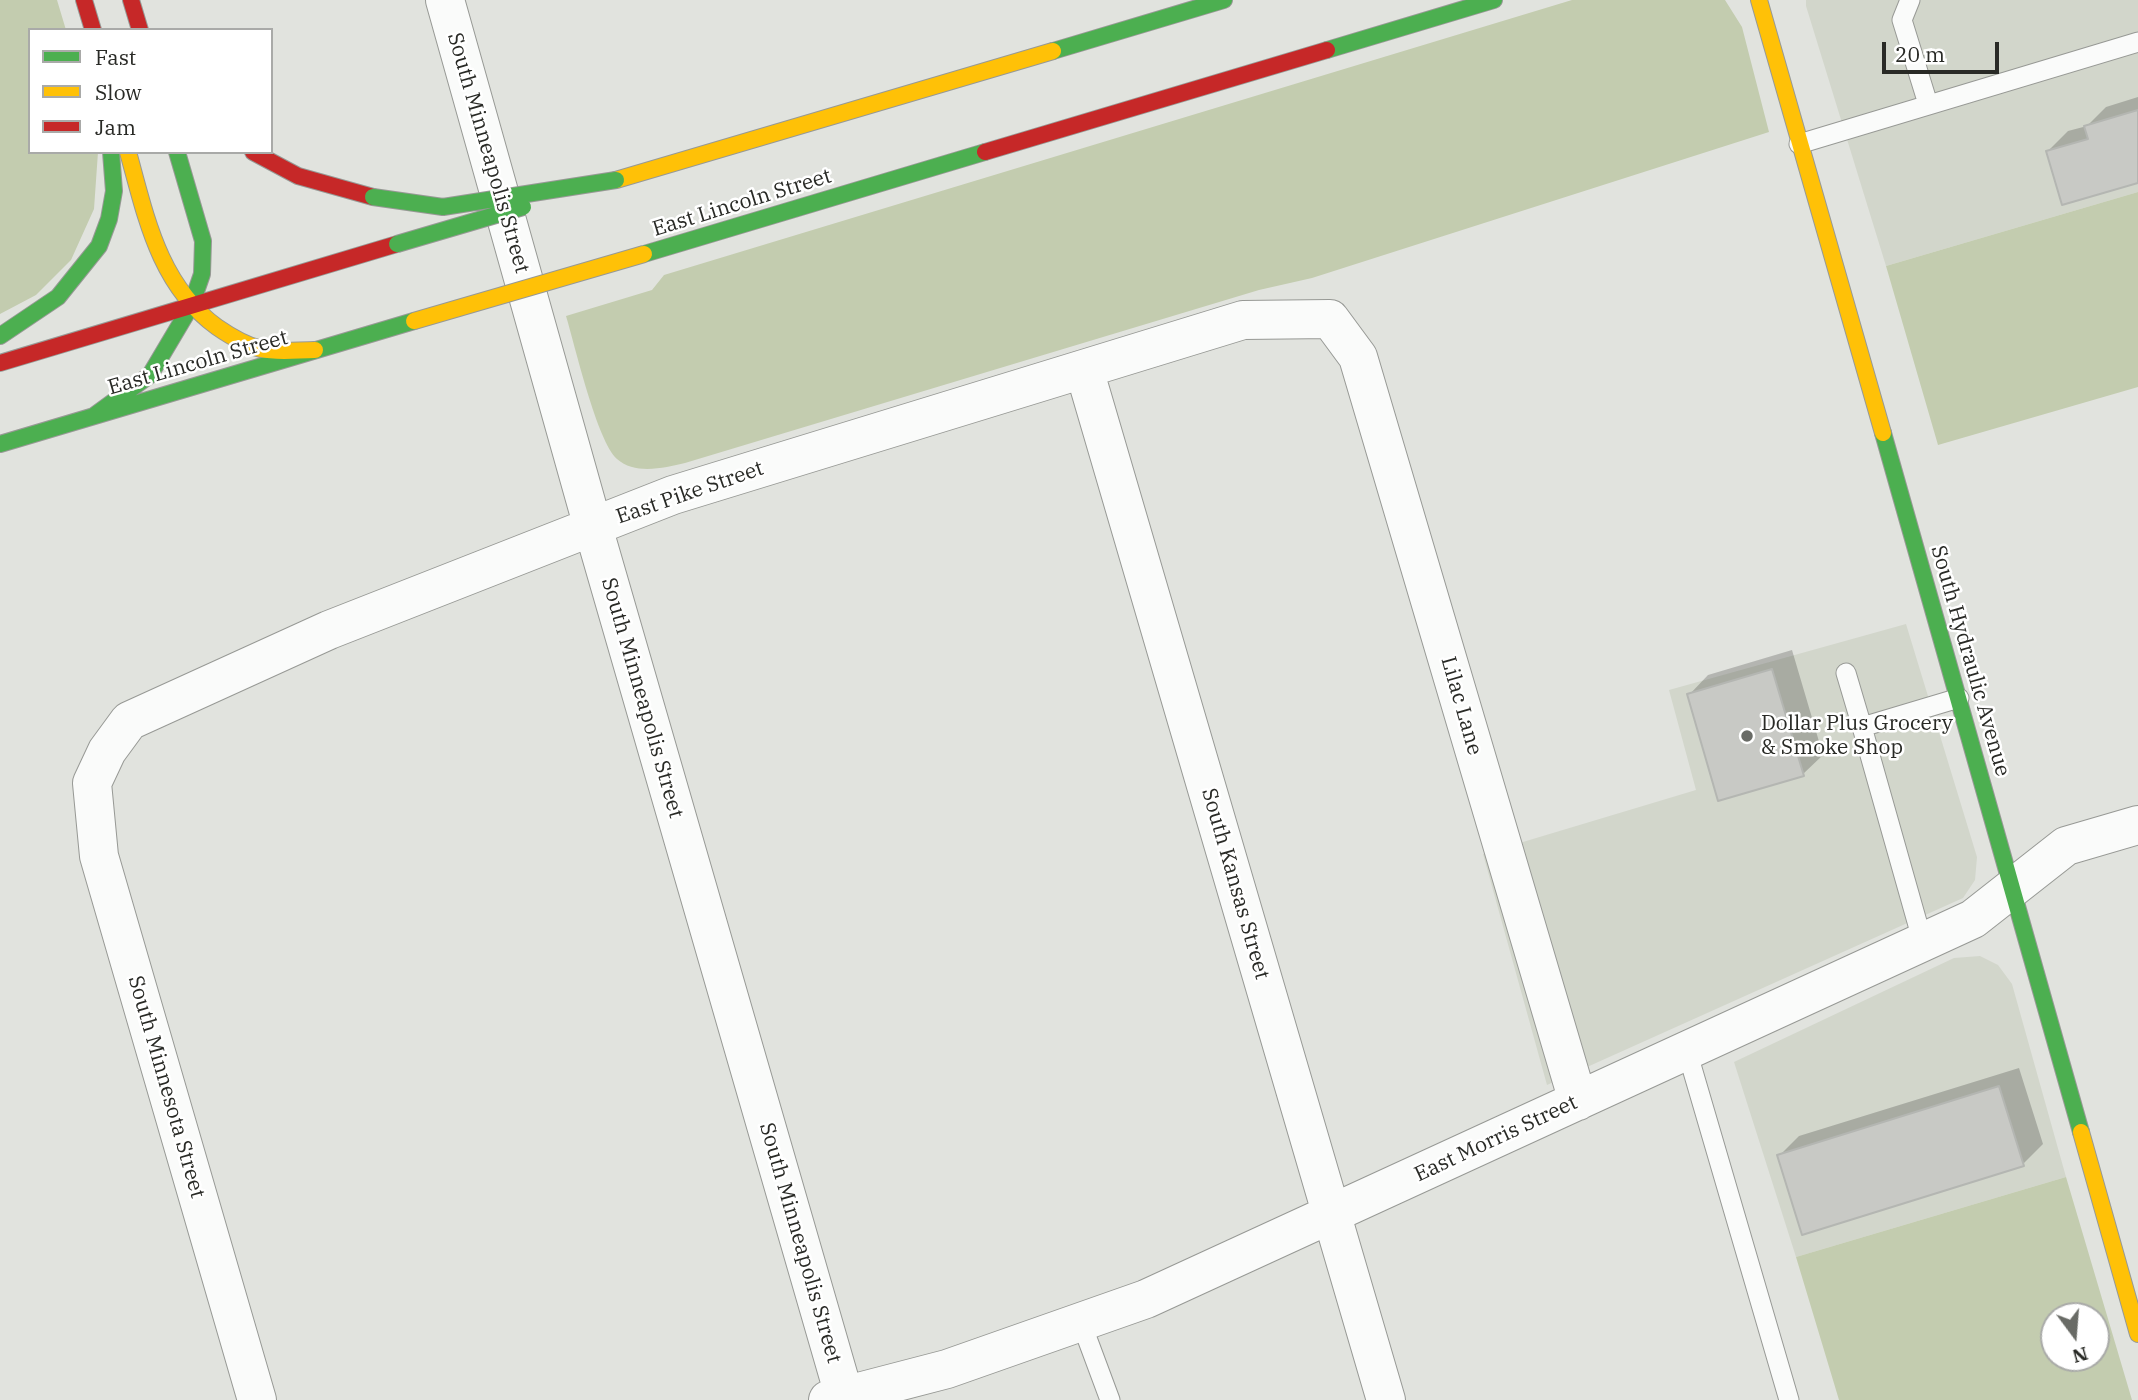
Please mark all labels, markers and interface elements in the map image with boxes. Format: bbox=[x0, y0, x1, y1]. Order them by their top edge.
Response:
legend bbox=[28, 28, 273, 154]
scale bar bbox=[1886, 28, 2003, 72]
street label: South Minneapolis Street bbox=[442, 30, 534, 276]
text: 20 m bbox=[1895, 40, 1945, 68]
text: Fast bbox=[95, 43, 136, 71]
text: Slow bbox=[95, 78, 142, 106]
text: Jam bbox=[95, 113, 136, 141]
street label: East Lincoln Street bbox=[649, 164, 835, 242]
street label: East Lincoln Street bbox=[105, 325, 291, 401]
street label: East Pike Street bbox=[613, 456, 767, 530]
street label: South Hydraulic Avenue bbox=[1925, 543, 2015, 779]
street label: South Minneapolis Street bbox=[596, 575, 688, 821]
street label: Lilac Lane bbox=[1435, 654, 1487, 758]
place label: Dollar Plus Grocery & Smoke Shop bbox=[1761, 711, 1953, 761]
marker: Dollar Plus Grocery & Smoke Shop bbox=[1739, 728, 1755, 744]
street label: South Kansas Street bbox=[1196, 785, 1274, 983]
street label: South Minnesota Street bbox=[122, 973, 210, 1201]
street label: East Morris Street bbox=[1411, 1090, 1581, 1188]
street label: South Minneapolis Street bbox=[754, 1120, 846, 1366]
north arrow bbox=[2040, 1302, 2110, 1372]
text: N bbox=[2070, 1342, 2091, 1369]

